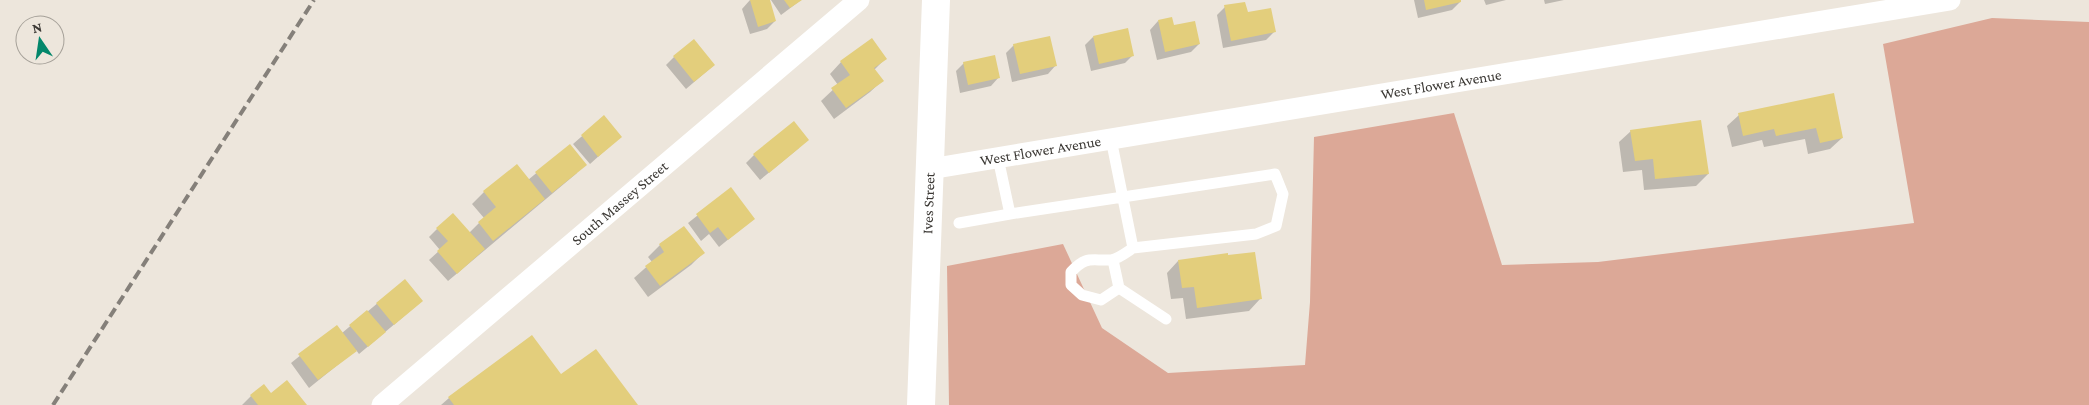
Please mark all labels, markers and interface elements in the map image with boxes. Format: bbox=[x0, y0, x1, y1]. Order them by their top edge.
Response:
north arrow bbox=[15, 15, 65, 65]
text: N bbox=[31, 18, 44, 36]
street label: West Flower Avenue bbox=[1380, 66, 1503, 102]
street label: West Flower Avenue bbox=[979, 133, 1102, 169]
street label: South Massey Street bbox=[569, 157, 672, 248]
street label: Ives Street bbox=[919, 171, 938, 234]

